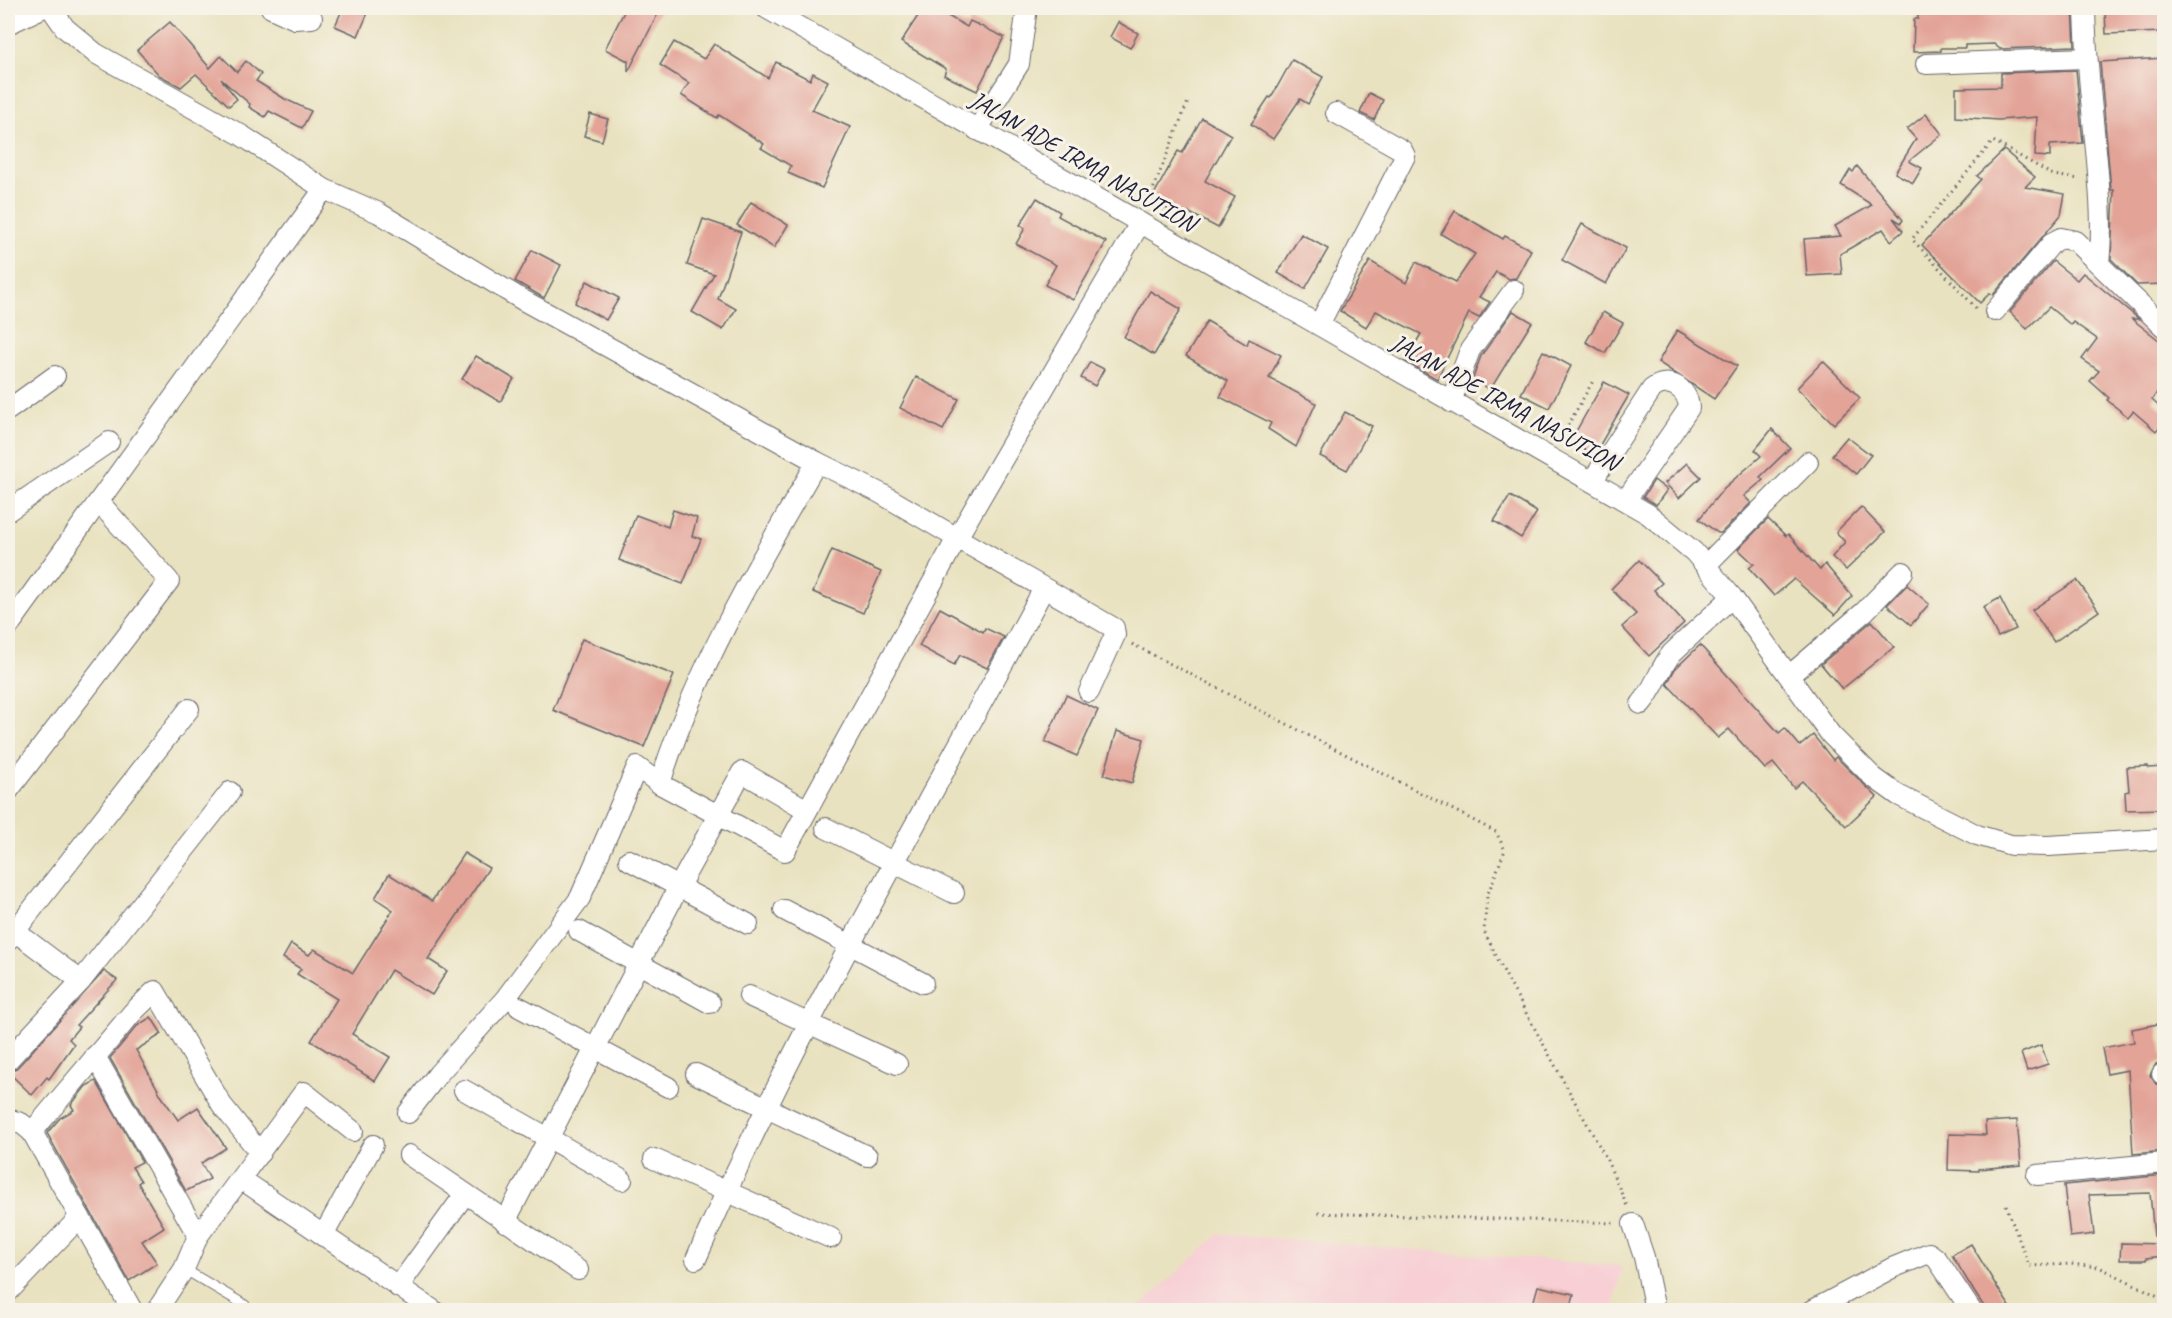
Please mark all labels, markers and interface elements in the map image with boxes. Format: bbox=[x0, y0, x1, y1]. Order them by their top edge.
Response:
street label: JALAN ADE IRMA NASUTION bbox=[964, 84, 1204, 240]
street label: JALAN ADE IRMA NASUTION bbox=[1385, 326, 1627, 479]

